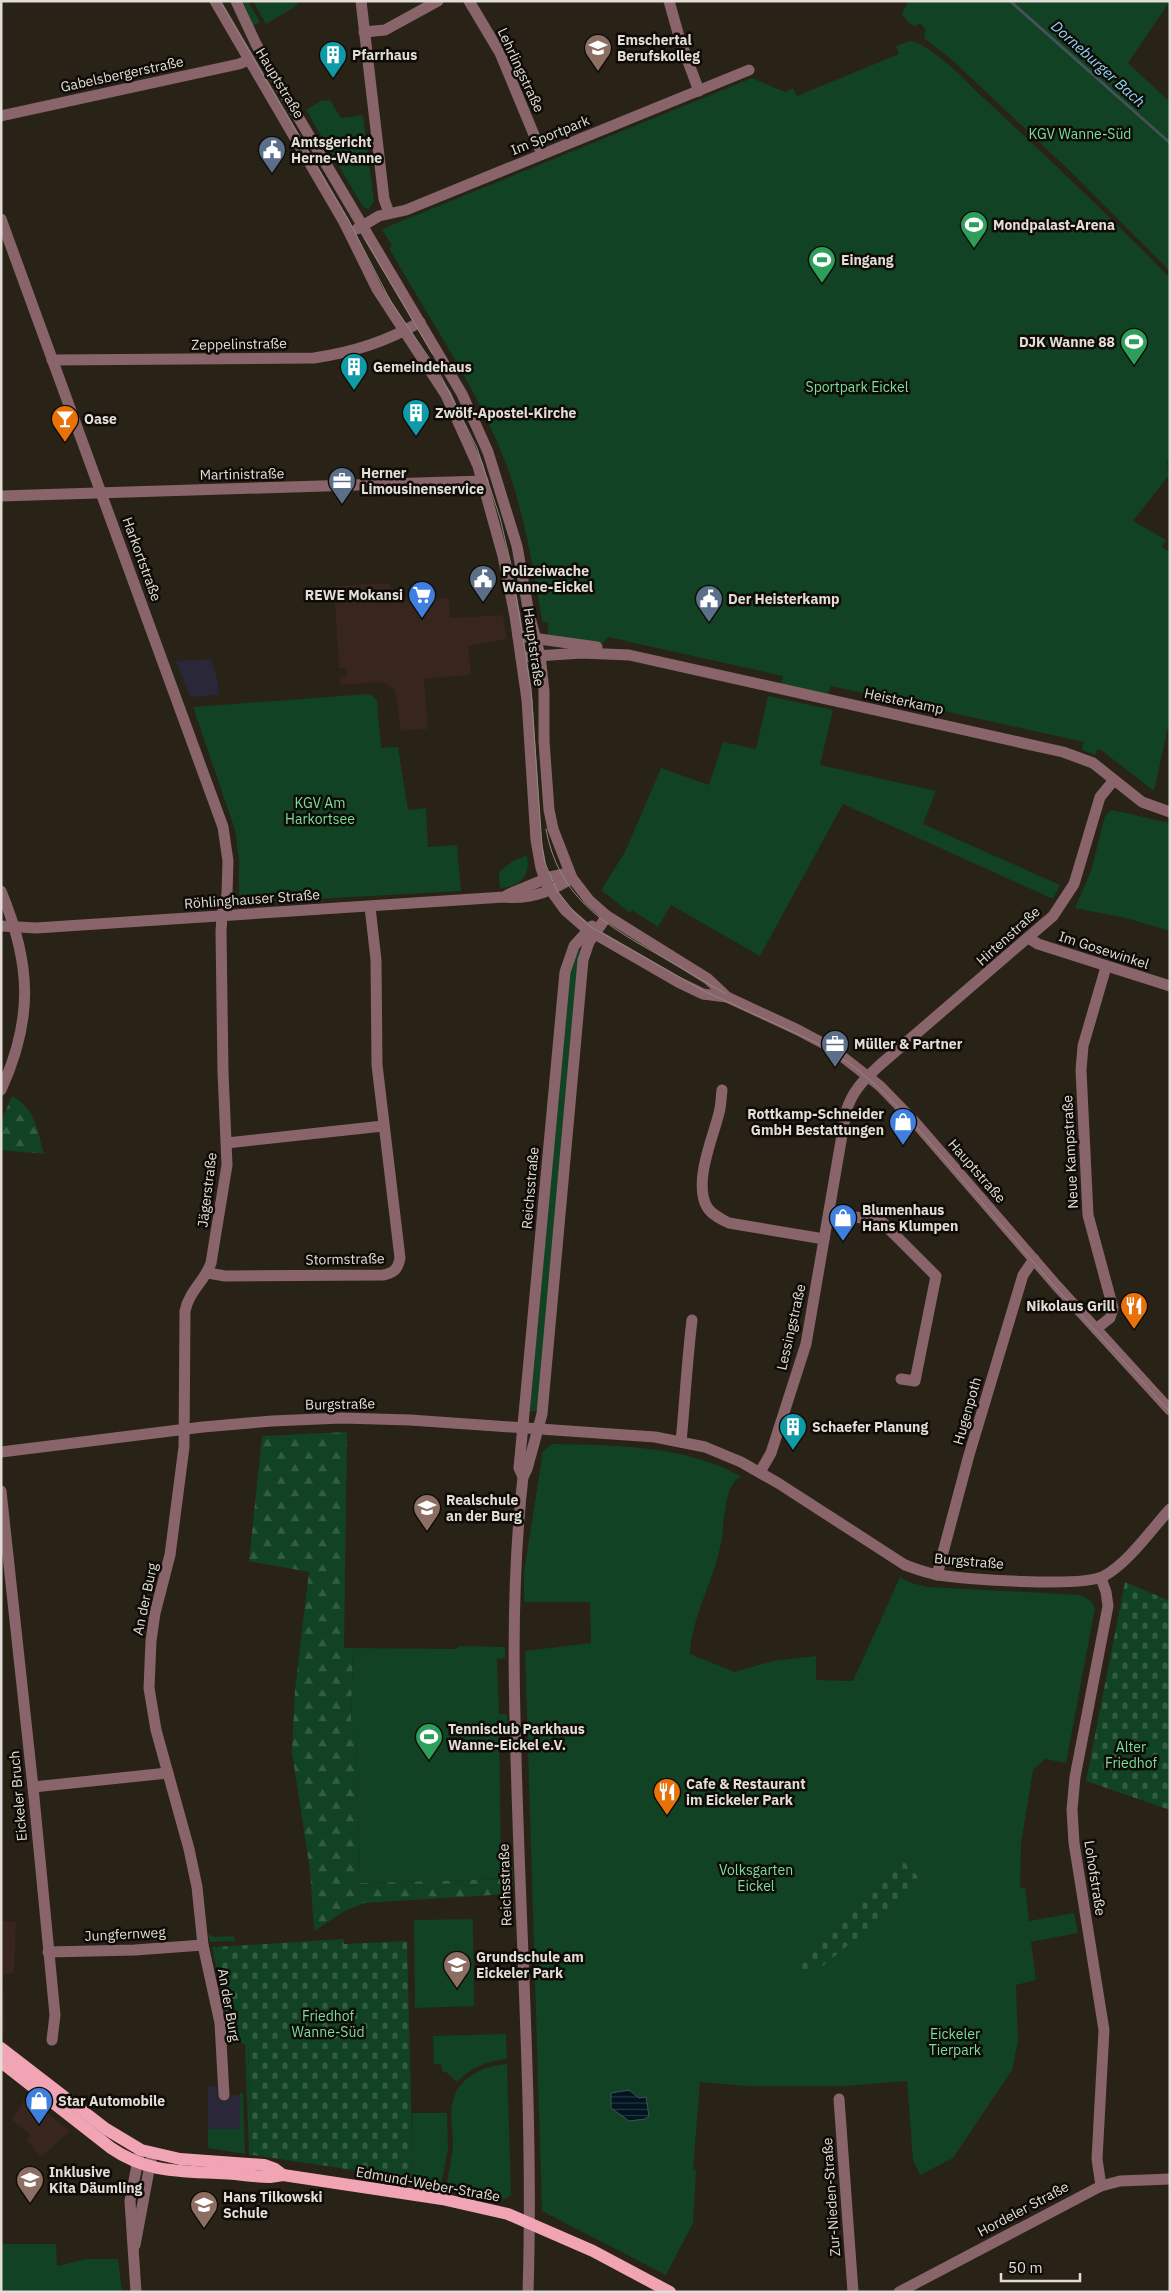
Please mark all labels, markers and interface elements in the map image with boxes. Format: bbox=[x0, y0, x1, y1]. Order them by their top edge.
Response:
water label: Dorneburger Bach bbox=[1047, 16, 1149, 111]
street label: Lehrlingstraße bbox=[494, 25, 549, 115]
place label: Emschertal Berufskolleg bbox=[617, 31, 700, 65]
school or university icon: Emschertal Berufskolleg bbox=[583, 33, 613, 72]
building icon: Pfarrhaus bbox=[318, 40, 348, 79]
street label: Hauptstraße bbox=[252, 44, 308, 122]
place label: Pfarrhaus bbox=[352, 46, 417, 64]
street label: Gabelsbergerstraße bbox=[59, 52, 185, 96]
street label: Im Sportpark bbox=[508, 111, 593, 159]
park label: KGV Wanne-Süd bbox=[1029, 125, 1131, 143]
place label: Amtsgericht Herne-Wanne bbox=[291, 133, 382, 167]
public building icon: Amtsgericht Herne-Wanne bbox=[257, 135, 287, 174]
sports icon: Mondpalast-Arena bbox=[959, 210, 989, 249]
place label: Mondpalast-Arena bbox=[993, 216, 1115, 234]
sports icon: Eingang bbox=[807, 245, 837, 284]
place label: Eingang bbox=[841, 251, 894, 269]
sports icon: DJK Wanne 88 bbox=[1119, 327, 1149, 366]
place label: DJK Wanne 88 bbox=[1019, 333, 1115, 351]
street label: Zeppelinstraße bbox=[191, 334, 287, 354]
building icon: Gemeindehaus bbox=[339, 352, 369, 391]
place label: Gemeindehaus bbox=[373, 358, 472, 376]
park label: Sportpark Eickel bbox=[806, 378, 909, 396]
building icon: Zwölf-Apostel-Kirche bbox=[401, 398, 431, 437]
bar icon: Oase bbox=[50, 404, 80, 443]
place label: Zwölf-Apostel-Kirche bbox=[435, 404, 577, 422]
place label: Oase bbox=[84, 410, 117, 428]
street label: Martinistraße bbox=[199, 464, 285, 484]
place label: Herner Limousinenservice bbox=[361, 464, 484, 498]
office icon: Herner Limousinenservice bbox=[327, 466, 357, 505]
street label: Harkortstraße bbox=[118, 514, 166, 604]
place label: Polizeiwache Wanne-Eickel bbox=[502, 562, 593, 596]
public building icon: Polizeiwache Wanne-Eickel bbox=[468, 564, 498, 603]
supermarket icon: REWE Mokansi bbox=[407, 580, 437, 619]
public building icon: Der Heisterkamp bbox=[694, 584, 724, 623]
place label: REWE Mokansi bbox=[305, 586, 403, 604]
place label: Der Heisterkamp bbox=[728, 590, 839, 608]
street label: Hauptstraße bbox=[520, 607, 548, 688]
street label: Heisterkamp bbox=[863, 684, 945, 718]
park label: KGV Am Harkortsee bbox=[285, 794, 355, 828]
street label: Röhlinghauser Straße bbox=[184, 885, 321, 913]
street label: Hirtenstraße bbox=[972, 902, 1044, 969]
street label: Im Gosewinkel bbox=[1057, 927, 1152, 973]
office icon: Müller & Partner bbox=[820, 1029, 850, 1068]
place label: Müller & Partner bbox=[854, 1035, 963, 1053]
street label: Neue Kampstraße bbox=[1058, 1094, 1082, 1209]
place label: Rottkamp-Schneider GmbH Bestattungen bbox=[747, 1105, 884, 1139]
shop icon: Rottkamp-Schneider GmbH Bestattungen bbox=[888, 1107, 918, 1146]
street label: Hauptstraße bbox=[944, 1135, 1010, 1207]
street label: Reichsstraße bbox=[517, 1146, 543, 1230]
street label: Jägerstraße bbox=[193, 1151, 221, 1229]
place label: Blumenhaus Hans Klumpen bbox=[862, 1201, 958, 1235]
shop icon: Blumenhaus Hans Klumpen bbox=[828, 1203, 858, 1242]
street label: Stormstraße bbox=[305, 1249, 385, 1269]
street label: Lessingstraße bbox=[772, 1282, 810, 1372]
restaurant icon: Nikolaus Grill bbox=[1119, 1291, 1149, 1330]
place label: Nikolaus Grill bbox=[1026, 1297, 1115, 1315]
street label: Hugenpoth bbox=[949, 1375, 985, 1447]
street label: Burgstraße bbox=[305, 1394, 376, 1414]
building icon: Schaefer Planung bbox=[778, 1412, 808, 1451]
place label: Schaefer Planung bbox=[812, 1418, 928, 1436]
place label: Realschule an der Burg bbox=[446, 1491, 522, 1525]
school or university icon: Realschule an der Burg bbox=[412, 1493, 442, 1532]
street label: Burgstraße bbox=[933, 1549, 1005, 1573]
street label: An der Burg bbox=[129, 1560, 162, 1637]
place label: Tennisclub Parkhaus Wanne-Eickel e.V. bbox=[448, 1720, 585, 1754]
sports icon: Tennisclub Parkhaus Wanne-Eickel e.V. bbox=[414, 1722, 444, 1761]
park label: Alter Friedhof bbox=[1105, 1738, 1158, 1772]
street label: Eickeler Bruch bbox=[5, 1750, 31, 1842]
place label: Cafe & Restaurant im Eickeler Park bbox=[686, 1775, 806, 1809]
restaurant icon: Cafe & Restaurant im Eickeler Park bbox=[652, 1777, 682, 1816]
street label: Lohofstraße bbox=[1080, 1839, 1110, 1917]
street label: Reichsstraße bbox=[495, 1843, 515, 1927]
park label: Volksgarten Eickel bbox=[719, 1861, 793, 1895]
street label: Jungfernweg bbox=[84, 1923, 167, 1945]
place label: Grundschule am Eickeler Park bbox=[476, 1948, 584, 1982]
school or university icon: Grundschule am Eickeler Park bbox=[442, 1950, 472, 1989]
street label: An der Burg bbox=[214, 1967, 244, 2043]
park label: Friedhof Wanne-Süd bbox=[291, 2007, 365, 2041]
park label: Eickeler Tierpark bbox=[929, 2025, 982, 2059]
shop icon: Star Automobile bbox=[24, 2086, 54, 2125]
place label: Star Automobile bbox=[58, 2092, 165, 2110]
street label: Zur-Nieden-Straße bbox=[818, 2137, 844, 2257]
street label: Edmund-Weber-Straße bbox=[355, 2162, 502, 2206]
place label: Inklusive Kita Däumling bbox=[49, 2163, 143, 2197]
school or university icon: Inklusive Kita Däumling bbox=[15, 2165, 45, 2204]
street label: Hordeler Straße bbox=[974, 2177, 1072, 2241]
place label: Hans Tilkowski Schule bbox=[223, 2188, 323, 2222]
school or university icon: Hans Tilkowski Schule bbox=[189, 2190, 219, 2229]
scale bar bbox=[1001, 2250, 1080, 2282]
text: 50 m bbox=[1008, 2258, 1043, 2277]

